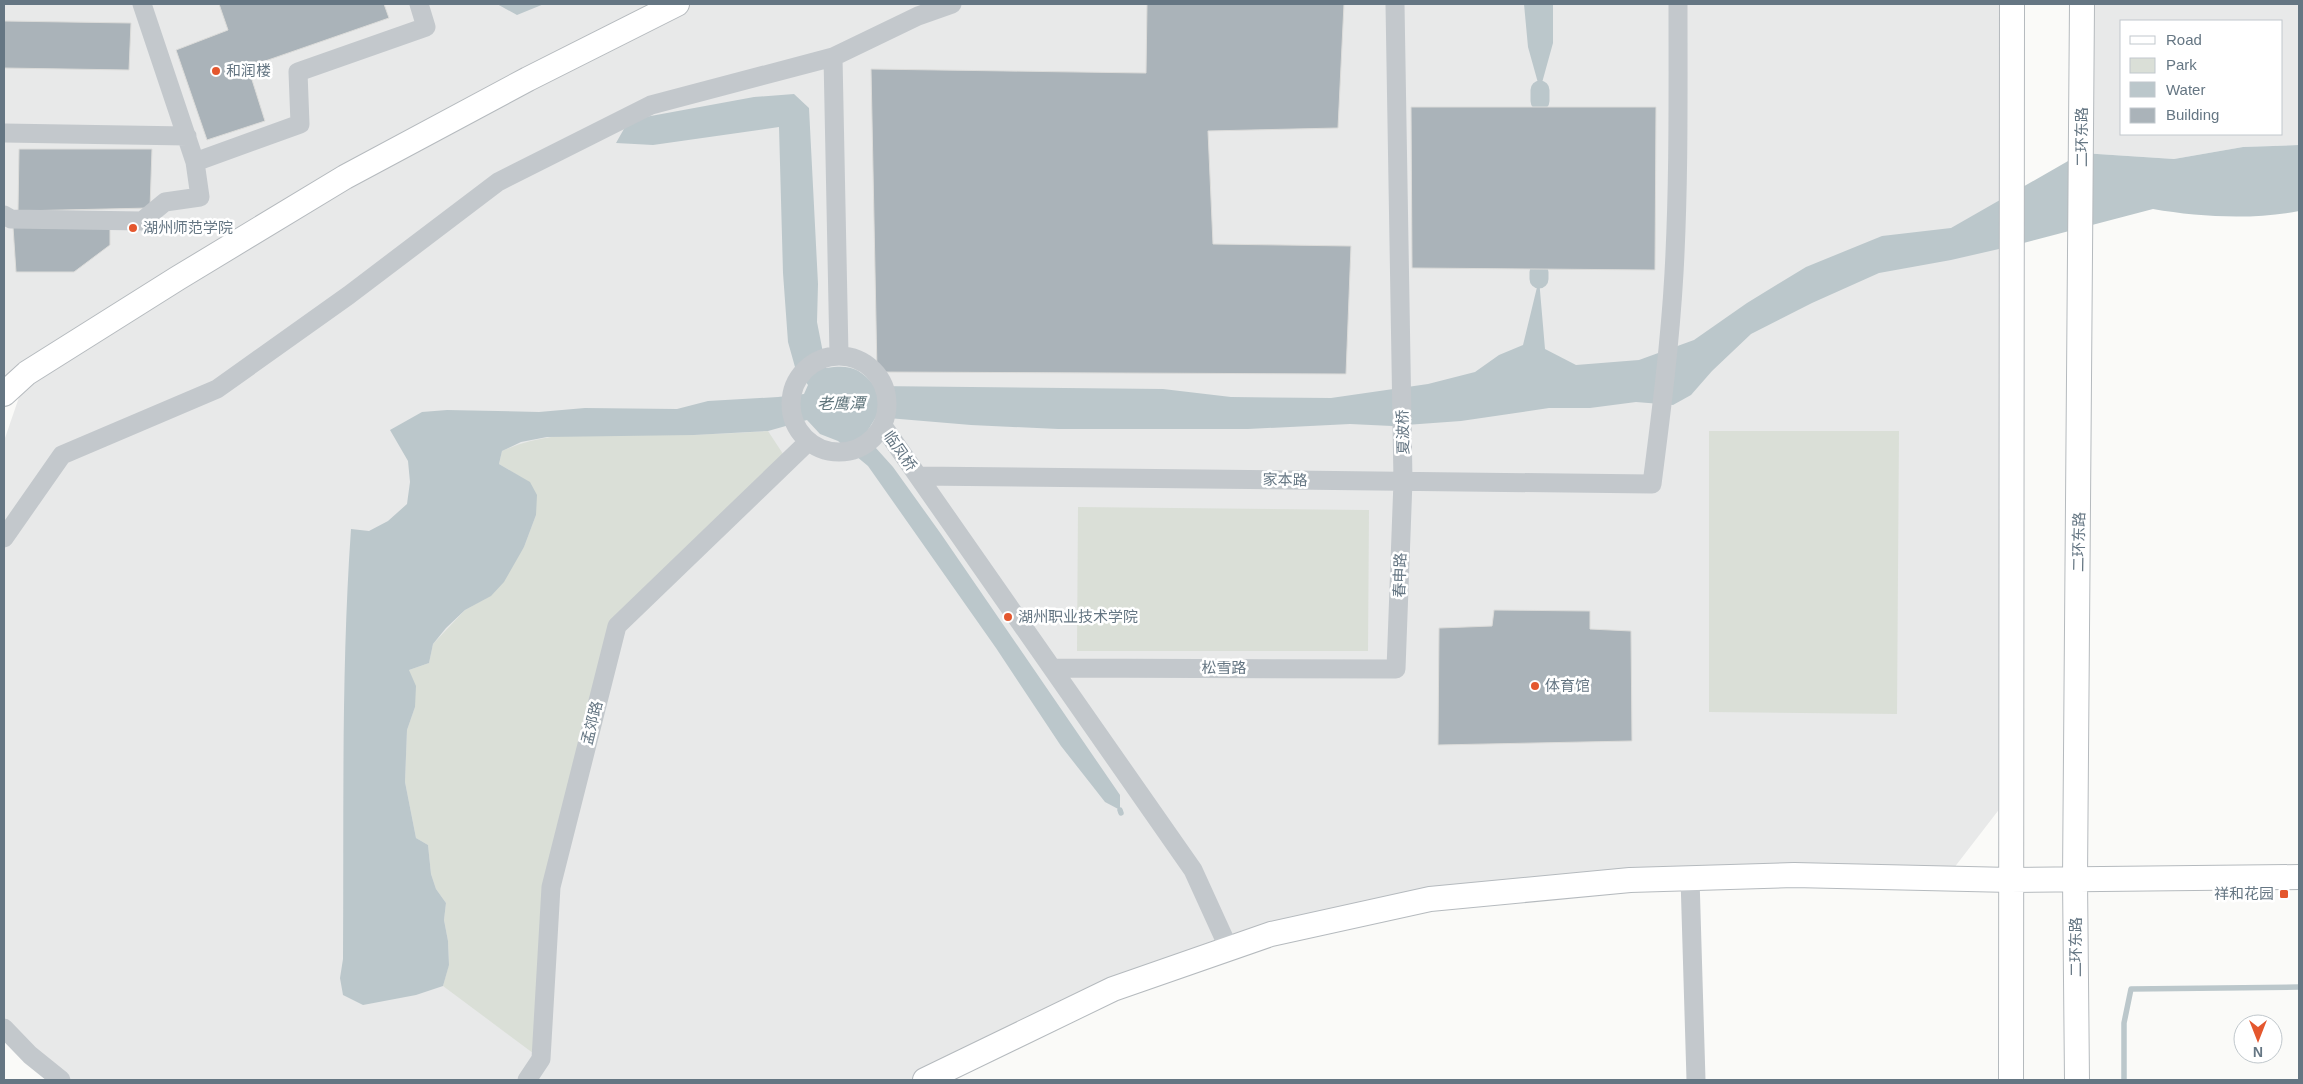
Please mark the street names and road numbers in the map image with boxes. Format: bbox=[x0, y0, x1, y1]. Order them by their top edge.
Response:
street label: 二环东路 bbox=[2073, 107, 2090, 167]
street label: 夏波桥 bbox=[1394, 409, 1411, 455]
street label: 临凤桥 bbox=[881, 427, 920, 474]
street label: 家本路 bbox=[1262, 471, 1308, 488]
street label: 二环东路 bbox=[2069, 512, 2088, 572]
street label: 春申路 bbox=[1390, 552, 1409, 598]
street label: 松雪路 bbox=[1201, 659, 1247, 676]
street label: 孟郊路 bbox=[578, 699, 605, 747]
street label: 二环东路 bbox=[2067, 917, 2084, 977]

